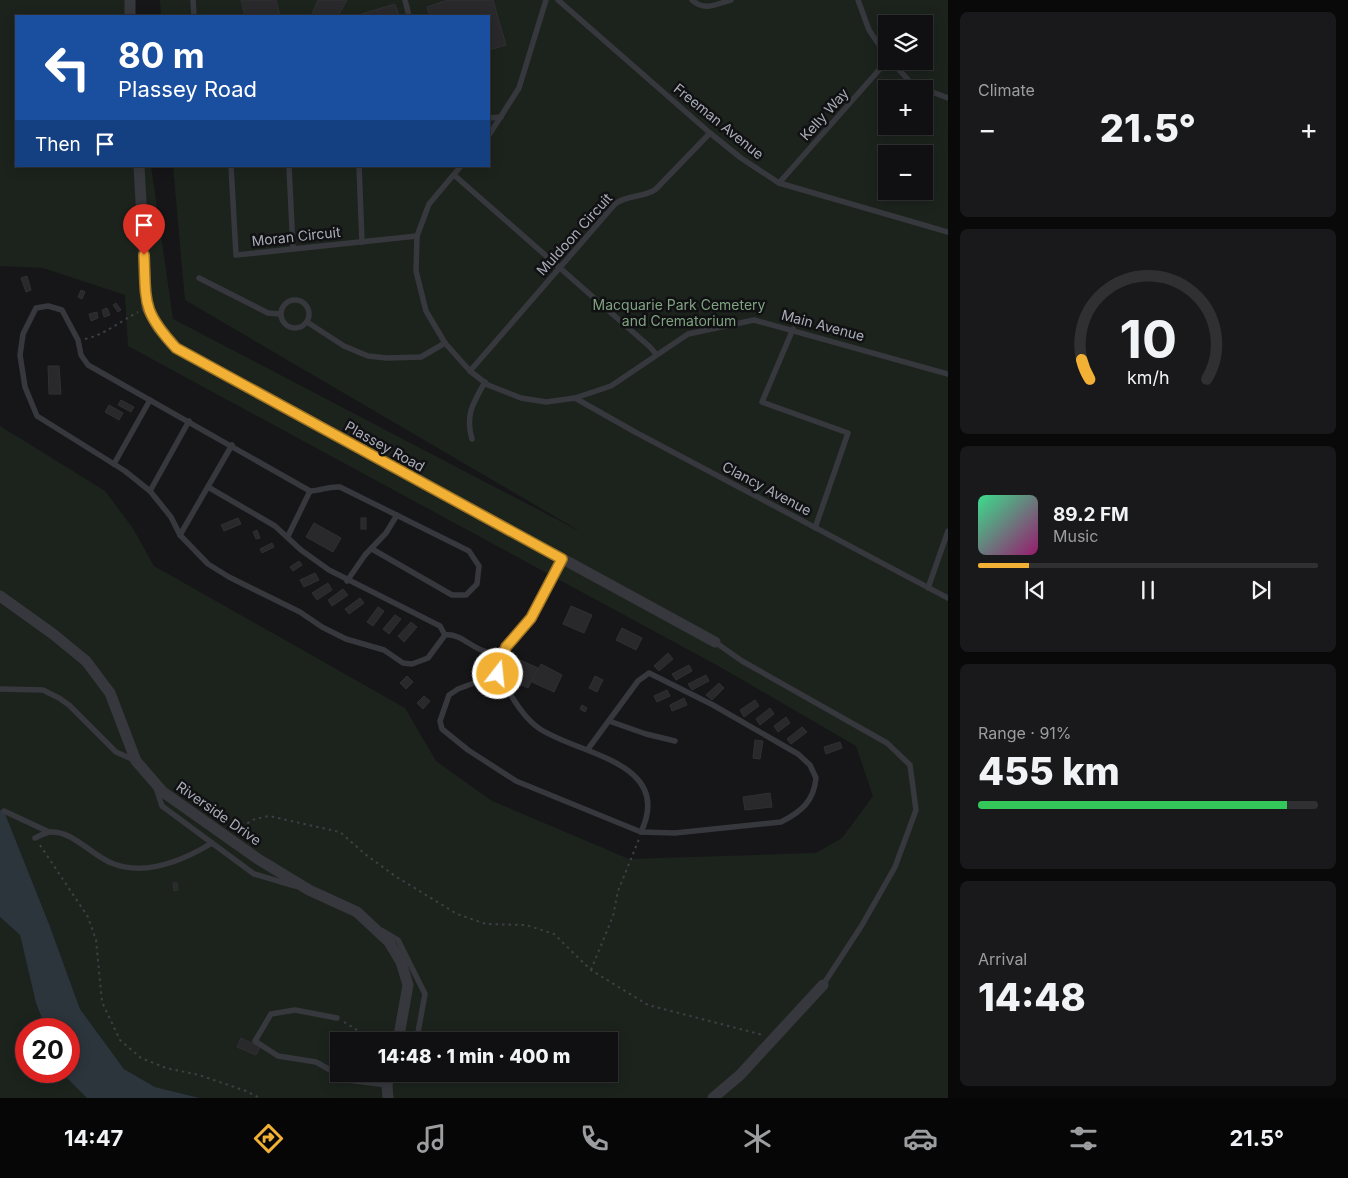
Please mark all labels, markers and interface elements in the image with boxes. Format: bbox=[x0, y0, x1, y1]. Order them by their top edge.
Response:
map controls bbox=[878, 15, 933, 200]
button: layers bbox=[878, 15, 933, 70]
text: 80 m bbox=[118, 34, 205, 76]
icon: left bbox=[35, 35, 100, 100]
text: Plassey Road bbox=[118, 76, 257, 102]
street label: Freeman Avenue bbox=[671, 80, 767, 162]
button: + bbox=[878, 80, 933, 135]
text: Climate bbox=[978, 80, 1035, 100]
street label: Kelly Way bbox=[796, 84, 852, 144]
text: 21.5° bbox=[1100, 105, 1196, 151]
text: − bbox=[978, 112, 997, 146]
text: + bbox=[1299, 112, 1318, 146]
icon: arrive bbox=[91, 130, 119, 158]
text: Then bbox=[35, 133, 81, 156]
button: − bbox=[878, 145, 933, 200]
street label: Muldoon Circuit bbox=[533, 189, 616, 279]
pin bbox=[123, 204, 165, 255]
icon: arrive bbox=[130, 211, 158, 239]
street label: Moran Circuit bbox=[251, 223, 342, 249]
park label: Macquarie Park Cemetery and Crematorium bbox=[593, 296, 766, 329]
street label: Main Avenue bbox=[780, 306, 866, 344]
text: 10 bbox=[1119, 308, 1177, 371]
text: km/h bbox=[1127, 367, 1169, 388]
street label: Plassey Road bbox=[342, 417, 428, 475]
street label: Clancy Avenue bbox=[720, 457, 814, 519]
text: 89.2 FM bbox=[1053, 503, 1129, 526]
text: Music bbox=[1053, 526, 1098, 546]
icon: previous bbox=[1021, 576, 1049, 604]
icon: pause bbox=[1134, 576, 1162, 604]
icon: next bbox=[1247, 576, 1275, 604]
position arrow bbox=[471, 647, 523, 699]
text: Range · 91% bbox=[978, 723, 1072, 743]
text: 455 km bbox=[978, 748, 1120, 794]
street label: Riverside Drive bbox=[173, 777, 265, 849]
text: Arrival bbox=[978, 949, 1027, 969]
text: 14:48 bbox=[978, 974, 1086, 1020]
speed limit sign: 20 bbox=[15, 1018, 80, 1083]
text: 14:48 · 1 min · 400 m bbox=[378, 1045, 570, 1068]
icon: directions bbox=[251, 1121, 286, 1156]
icon: music bbox=[414, 1121, 449, 1156]
icon: phone bbox=[577, 1121, 612, 1156]
icon: climate bbox=[740, 1121, 775, 1156]
icon: car bbox=[903, 1121, 938, 1156]
icon: filters bbox=[1066, 1121, 1101, 1156]
text: 14:47 bbox=[64, 1125, 123, 1151]
text: 21.5° bbox=[1229, 1125, 1284, 1151]

